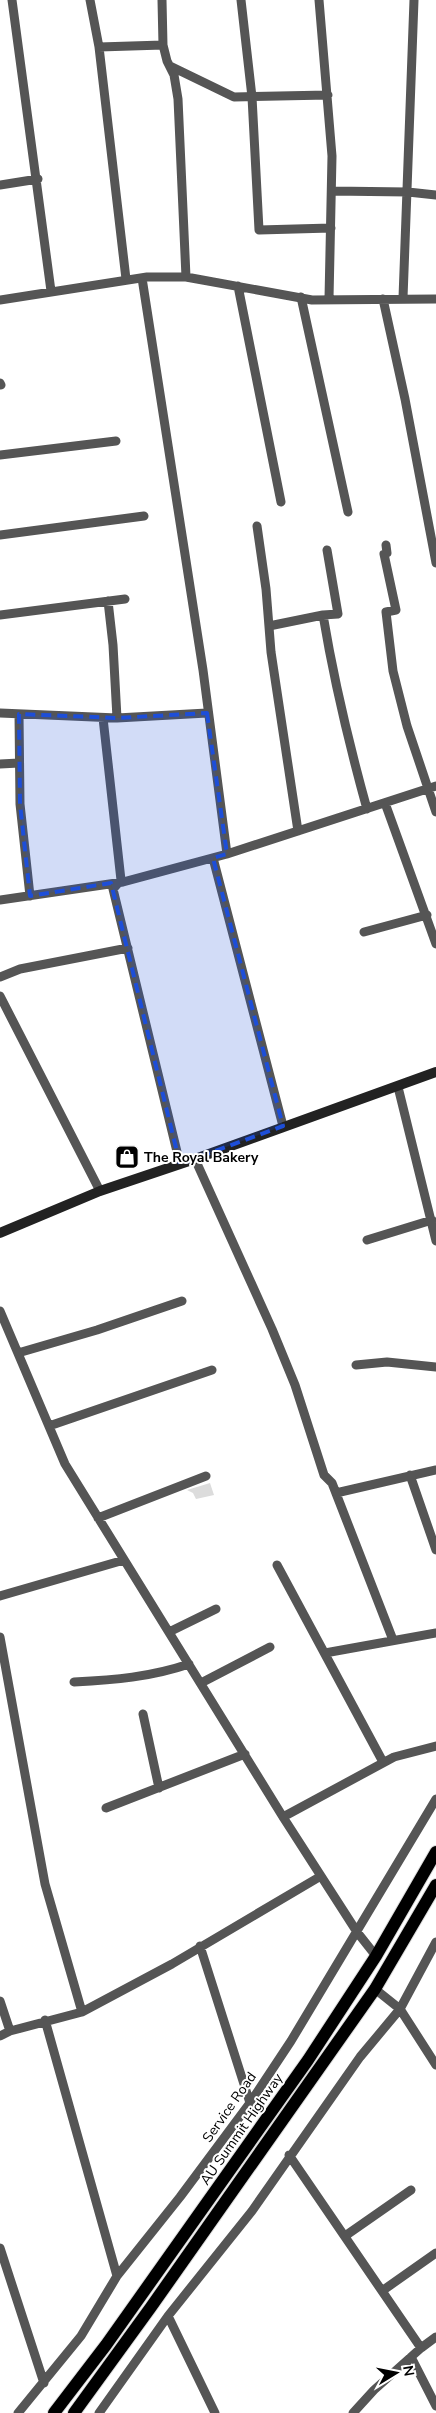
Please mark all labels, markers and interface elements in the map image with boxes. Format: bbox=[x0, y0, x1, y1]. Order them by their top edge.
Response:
shop icon: The Royal Bakery bbox=[114, 1144, 140, 1170]
place label: The Royal Bakery bbox=[144, 1148, 259, 1167]
street label: Service Road bbox=[198, 2068, 261, 2146]
street label: AU Summit Highway bbox=[196, 2069, 288, 2189]
north arrow bbox=[371, 2348, 421, 2398]
text: N bbox=[398, 2364, 419, 2378]

